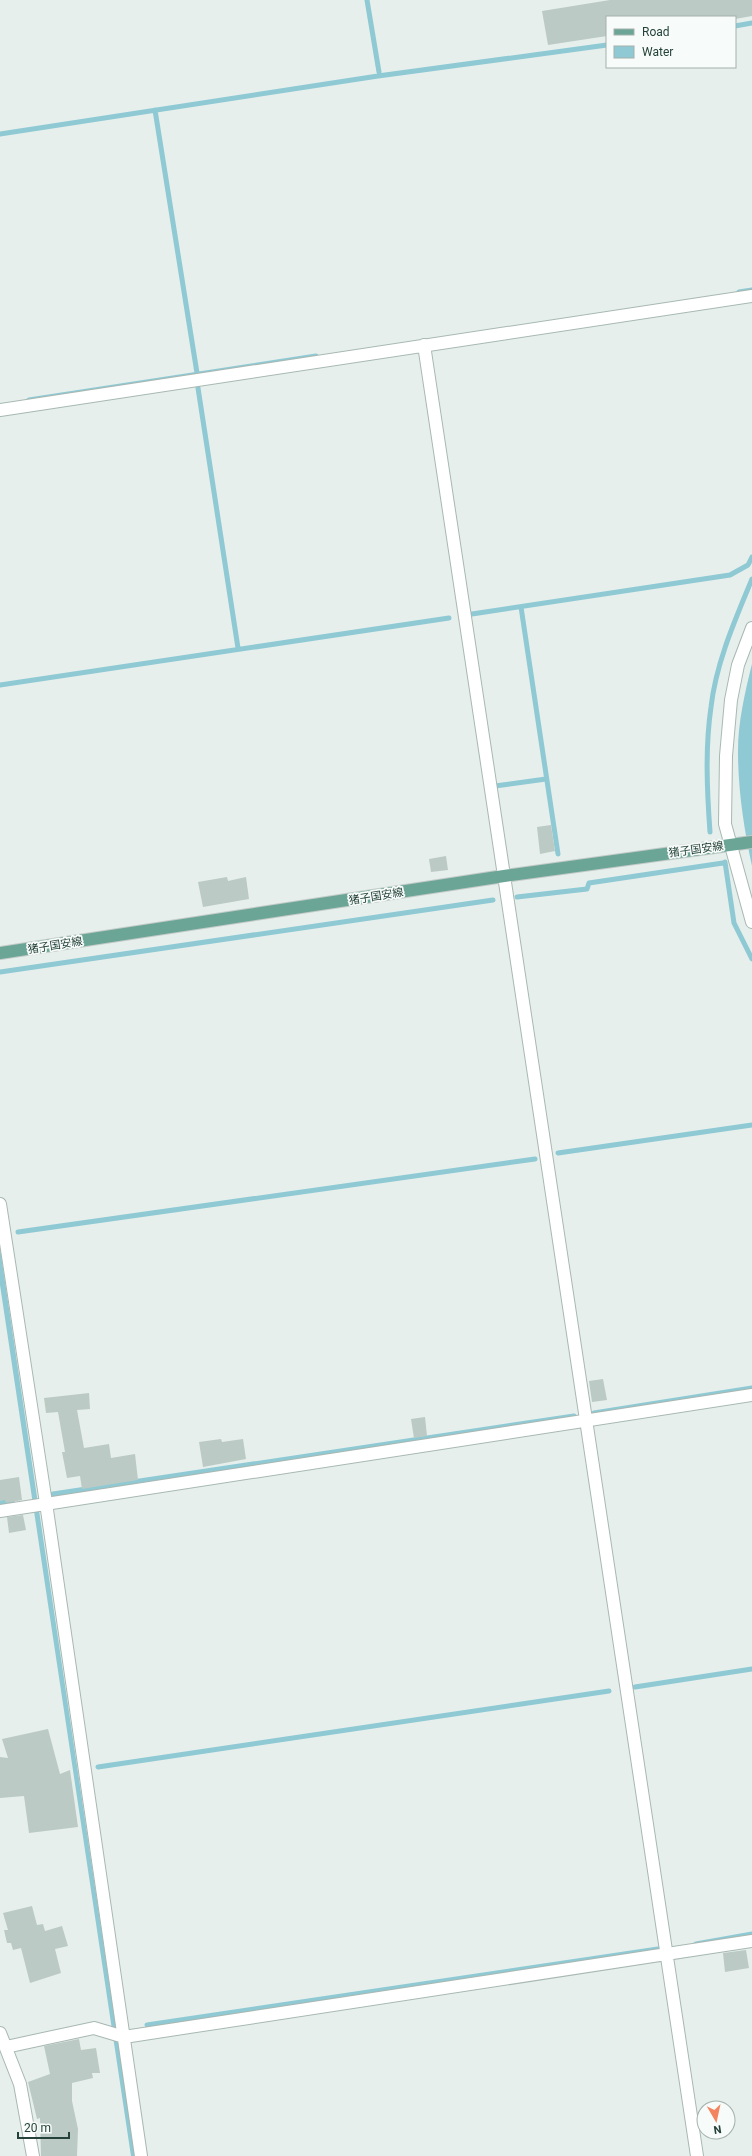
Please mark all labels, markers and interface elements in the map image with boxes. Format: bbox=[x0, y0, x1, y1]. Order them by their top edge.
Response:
legend bbox=[606, 16, 736, 68]
text: Road bbox=[642, 25, 670, 39]
text: Water bbox=[642, 45, 673, 59]
street label: 猪子国安線 bbox=[668, 839, 724, 860]
street label: 猪子国安線 bbox=[348, 886, 404, 907]
street label: 猪子国安線 bbox=[27, 935, 83, 956]
north arrow bbox=[696, 2100, 736, 2140]
scale bar bbox=[18, 2114, 69, 2140]
text: 20 m bbox=[24, 2121, 51, 2135]
text: N bbox=[712, 2122, 722, 2136]

